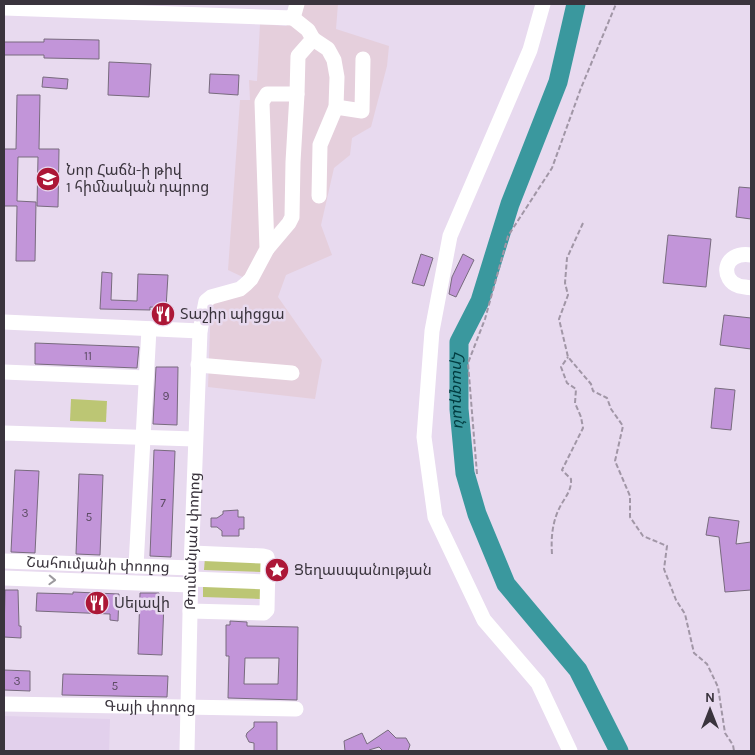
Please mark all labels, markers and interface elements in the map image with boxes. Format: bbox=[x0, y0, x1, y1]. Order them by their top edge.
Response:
place label: Նոր Հաճն-ի թիվ 1 հիմնական դպրոց bbox=[66, 161, 209, 196]
school or university icon: Նոր Հաճն-ի թիվ 1 հիմնական դպրոց bbox=[35, 166, 61, 192]
restaurant icon: Տաշիր պիցցա bbox=[150, 301, 176, 327]
place label: Տաշիր պիցցա bbox=[180, 305, 285, 323]
house number: 11 bbox=[84, 349, 92, 363]
water label: Հրազդան bbox=[449, 351, 470, 430]
house number: 9 bbox=[163, 389, 170, 403]
street label: Թումանյան փողոց bbox=[181, 472, 204, 610]
house number: 7 bbox=[160, 496, 166, 510]
house number: 3 bbox=[21, 506, 29, 520]
house number: 5 bbox=[86, 510, 93, 524]
street label: Շահումյանի փողոց bbox=[26, 553, 170, 576]
place icon: Ցեղասպանության bbox=[264, 557, 290, 583]
place label: Ցեղասպանության bbox=[294, 561, 432, 579]
one-way arrow bbox=[49, 574, 57, 585]
restaurant icon: Սելավի bbox=[84, 590, 110, 616]
place label: Սելավի bbox=[114, 594, 170, 612]
house number: 3 bbox=[13, 674, 21, 688]
house number: 5 bbox=[112, 679, 119, 693]
north arrow bbox=[685, 685, 735, 735]
text: N bbox=[705, 689, 715, 706]
street label: Գայի փողոց bbox=[104, 697, 196, 716]

